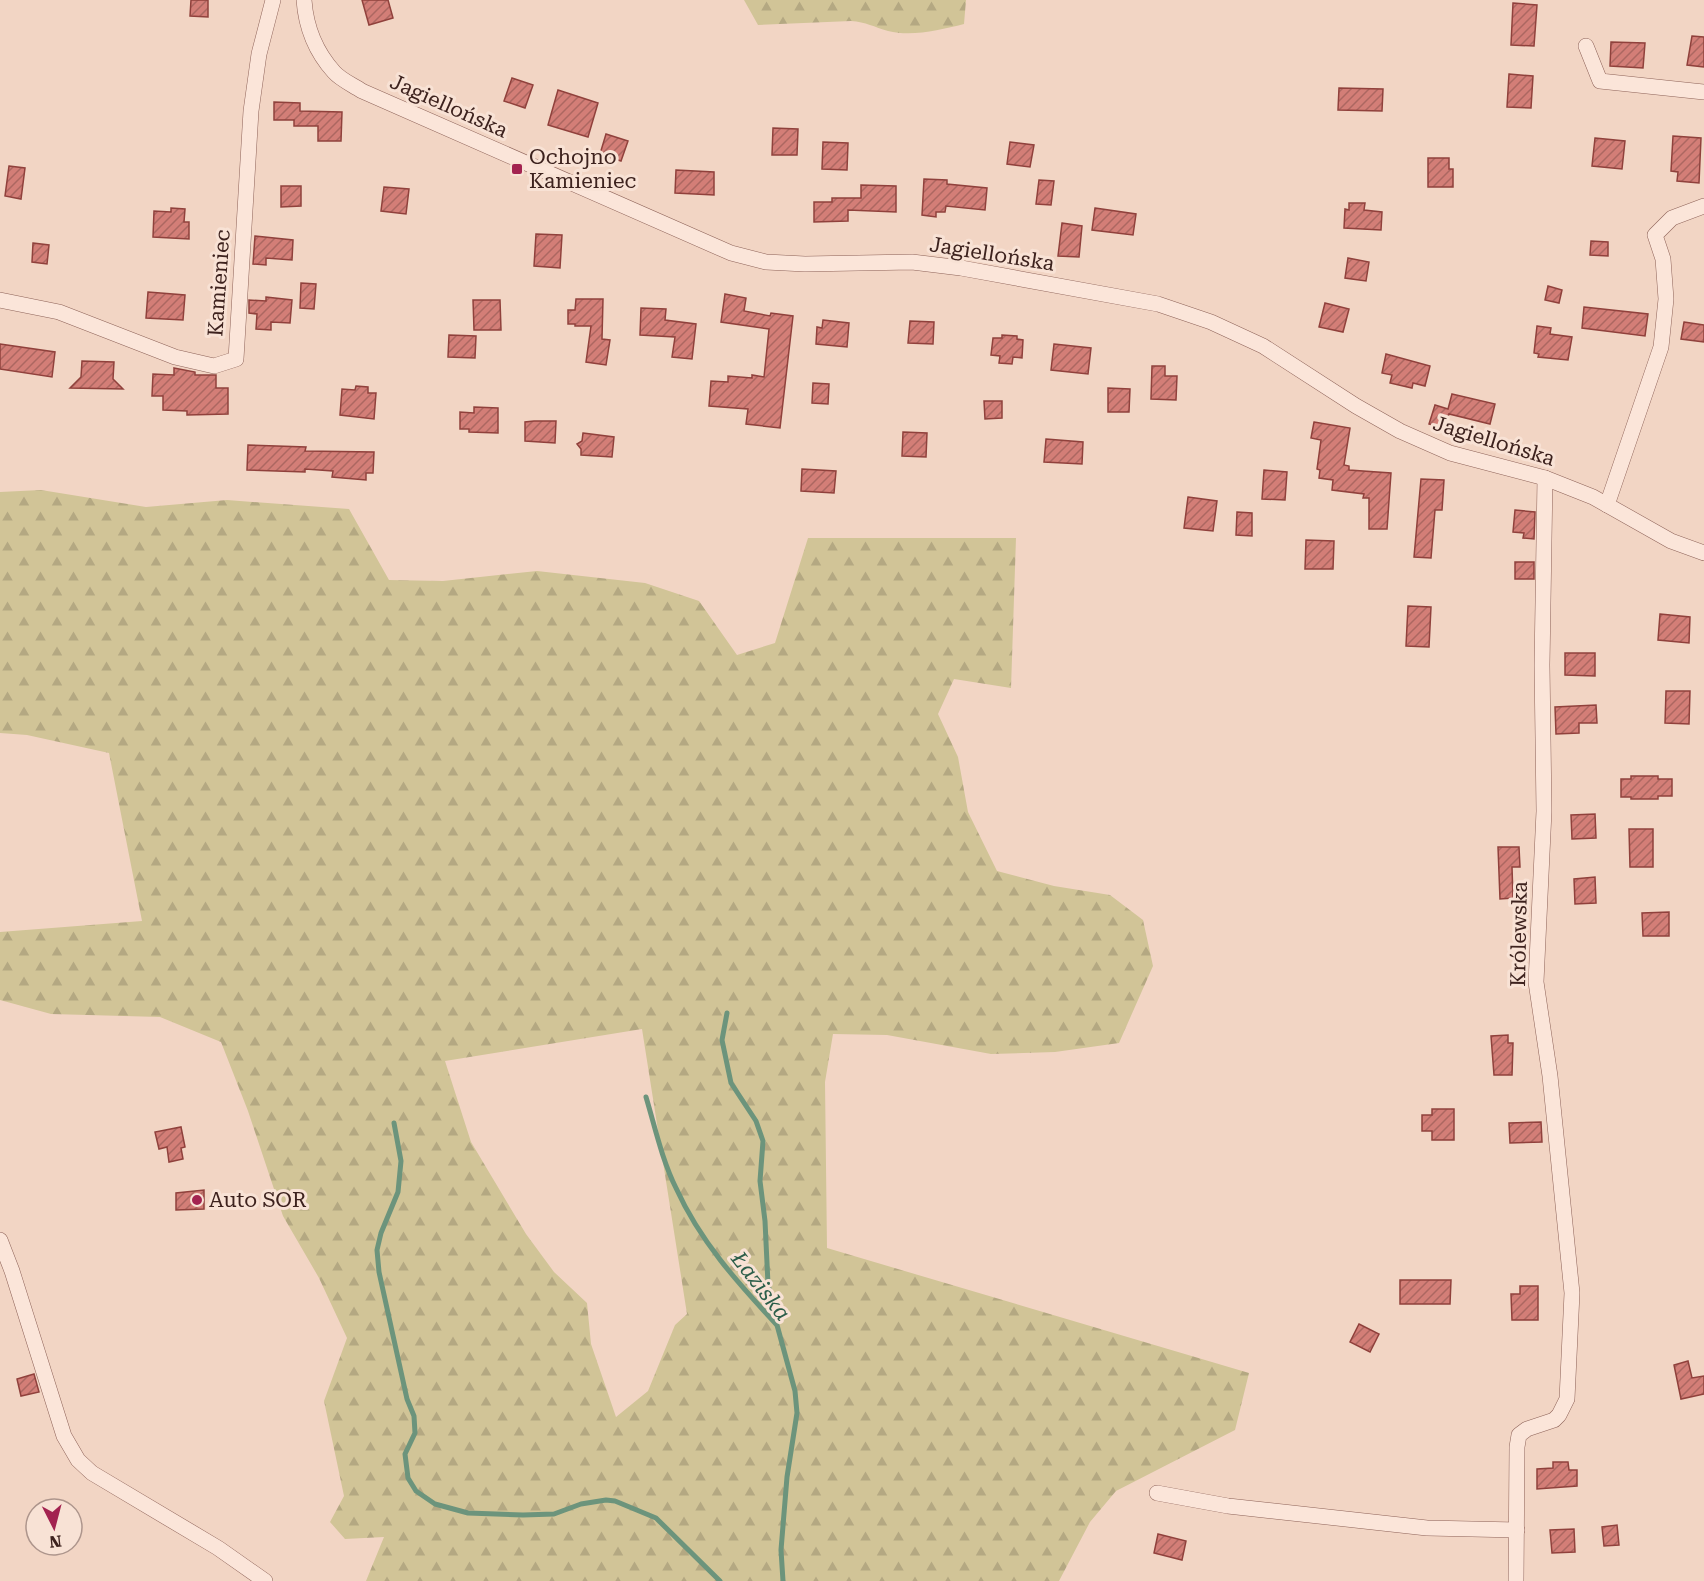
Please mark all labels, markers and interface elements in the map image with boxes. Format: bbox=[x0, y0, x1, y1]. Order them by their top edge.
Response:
street label: Jagiellońska bbox=[387, 69, 512, 143]
place label: Ochojno Kamieniec bbox=[529, 145, 637, 193]
marker: Ochojno Kamieniec bbox=[510, 162, 524, 176]
street label: Kamieniec bbox=[203, 228, 235, 337]
street label: Jagiellońska bbox=[928, 232, 1057, 276]
street label: Jagiellońska bbox=[1430, 411, 1558, 471]
street label: Królewska bbox=[1506, 880, 1532, 987]
place label: Auto SOR bbox=[209, 1188, 307, 1212]
marker: Auto SOR bbox=[190, 1193, 204, 1207]
water label: Łaziska bbox=[726, 1246, 796, 1325]
north arrow bbox=[24, 1497, 84, 1557]
text: N bbox=[48, 1531, 63, 1552]

